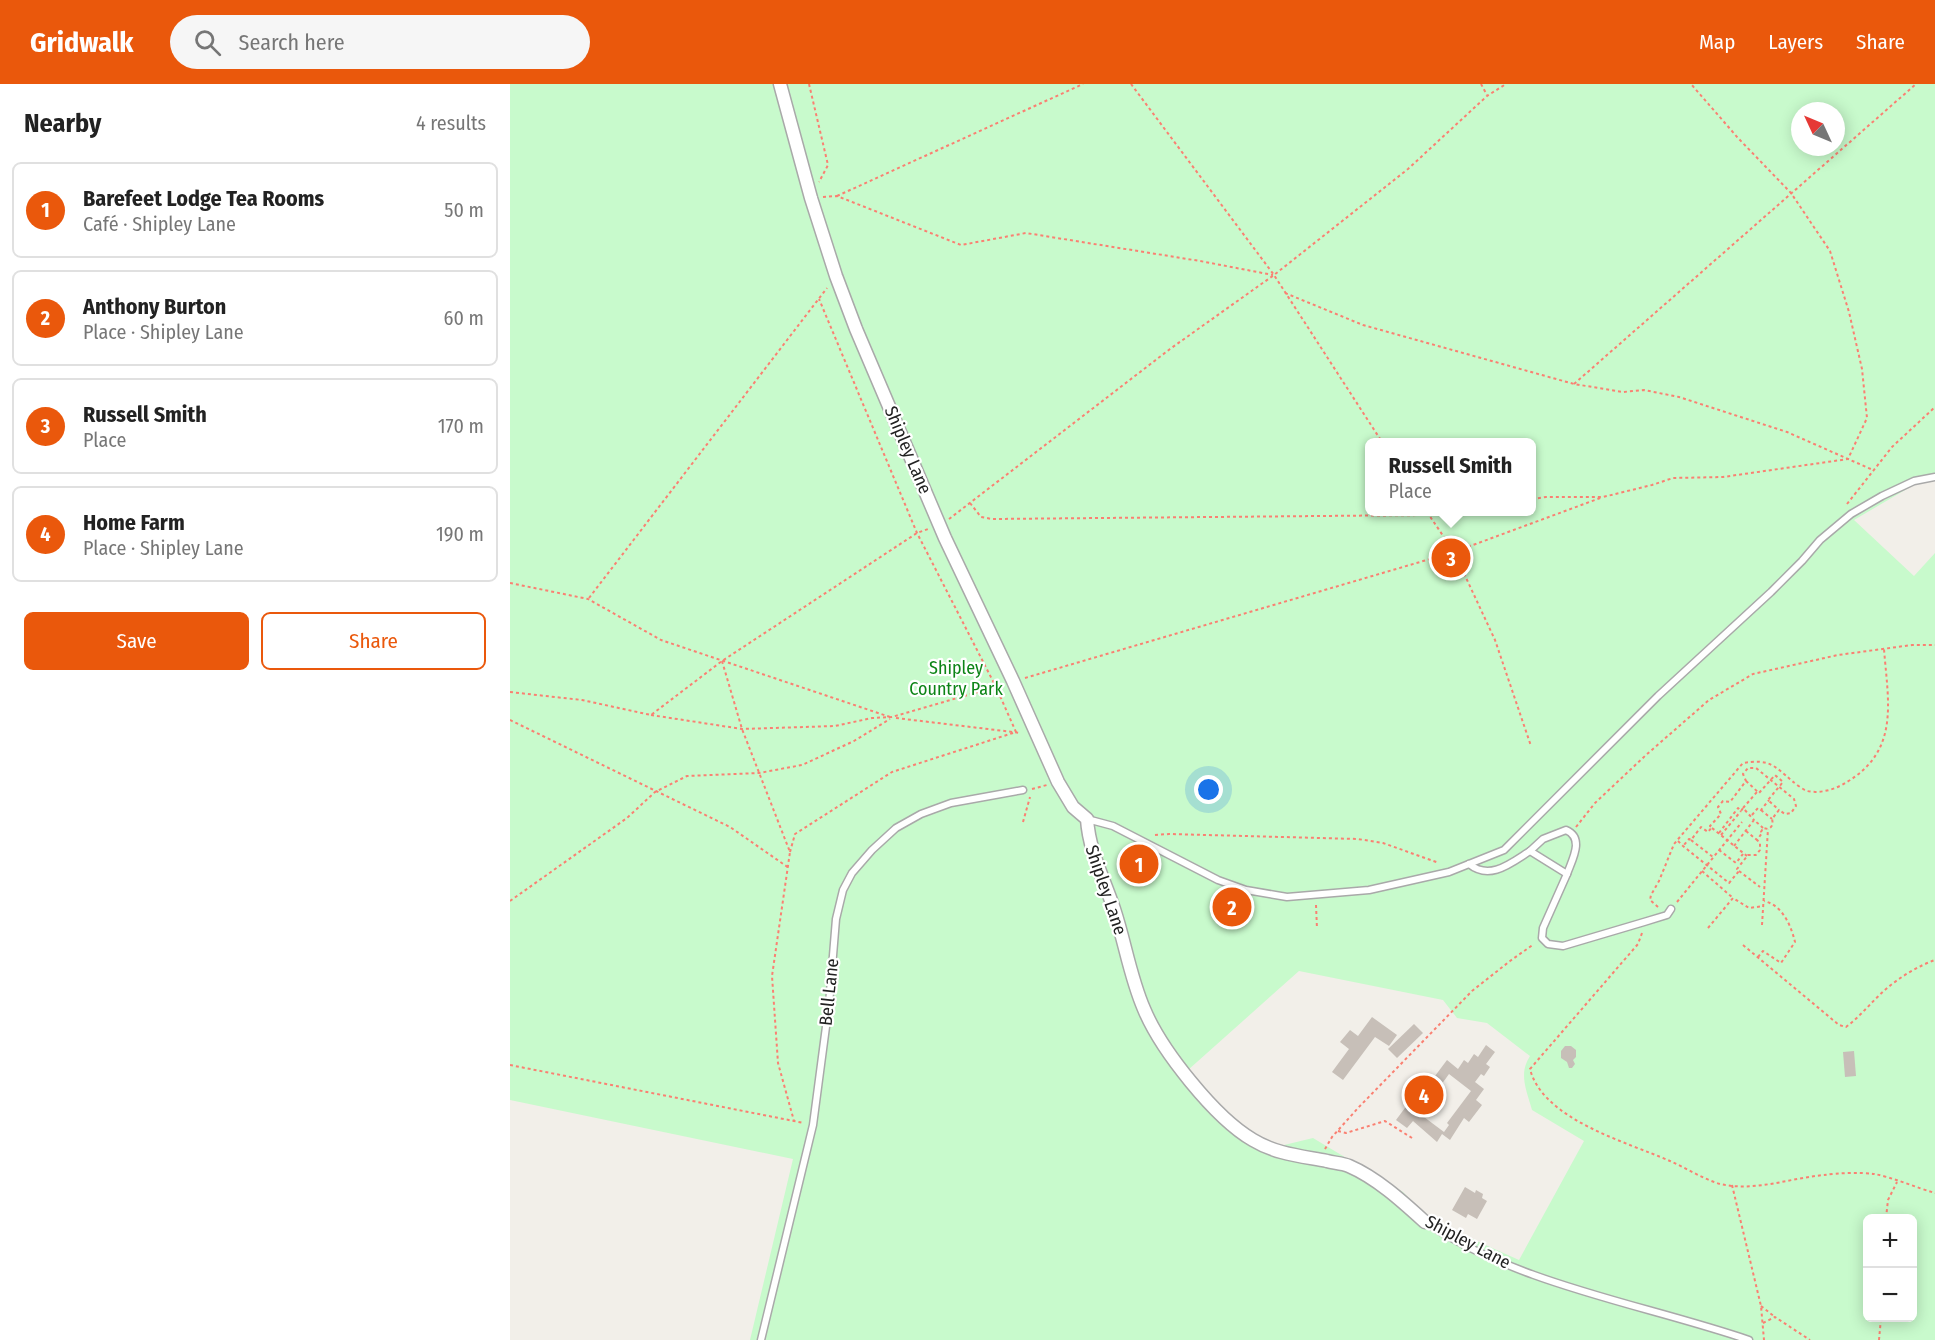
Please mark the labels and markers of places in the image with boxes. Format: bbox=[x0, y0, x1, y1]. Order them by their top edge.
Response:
pin: 3 bbox=[1432, 536, 1470, 580]
pin: 1 bbox=[1120, 842, 1158, 886]
pin: 2 bbox=[1212, 884, 1252, 930]
pin: 4 bbox=[1404, 1072, 1444, 1118]

